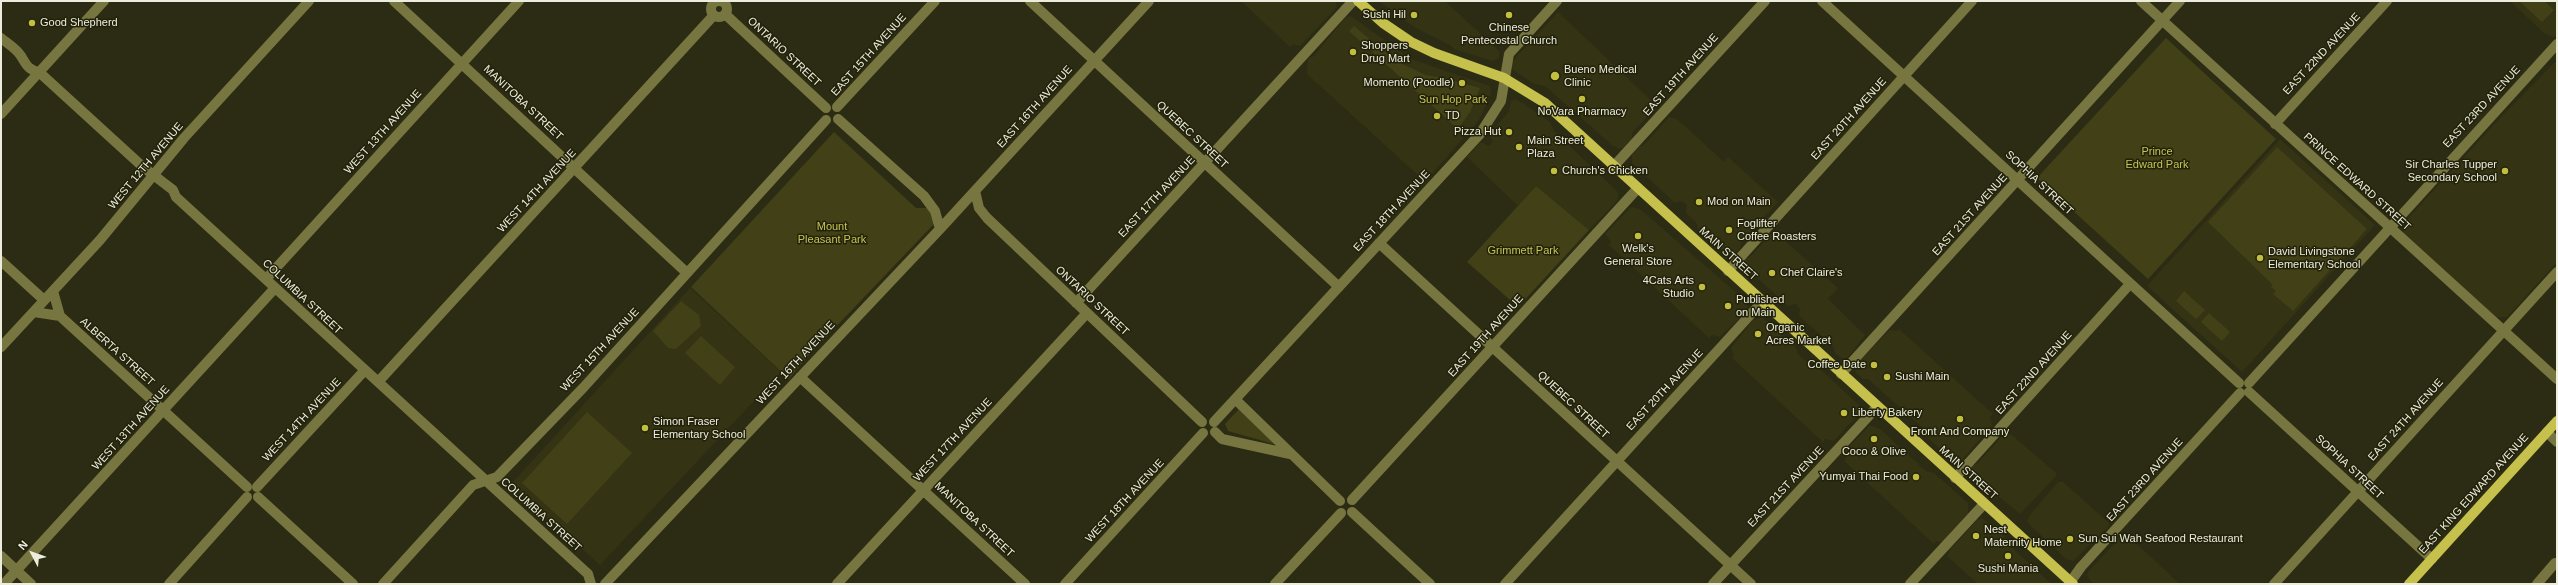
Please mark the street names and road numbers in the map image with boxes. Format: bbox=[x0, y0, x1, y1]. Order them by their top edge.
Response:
street label: EAST 22ND AVENUE bbox=[2281, 10, 2363, 98]
street label: EAST 15TH AVENUE bbox=[829, 11, 909, 99]
street label: ONTARIO STREET bbox=[744, 15, 824, 89]
street label: EAST 19TH AVENUE bbox=[1641, 31, 1721, 119]
street label: MANITOBA STREET bbox=[481, 63, 565, 143]
street label: EAST 16TH AVENUE bbox=[995, 63, 1075, 151]
street label: EAST 23RD AVENUE bbox=[2441, 63, 2523, 151]
street label: EAST 20TH AVENUE bbox=[1809, 75, 1889, 163]
street label: WEST 13TH AVENUE bbox=[342, 87, 424, 177]
street label: QUEBEC STREET bbox=[1154, 98, 1230, 172]
street label: WEST 12TH AVENUE bbox=[106, 120, 186, 212]
street label: PRINCE EDWARD STREET bbox=[2301, 130, 2413, 234]
street label: WEST 14TH AVENUE bbox=[495, 147, 579, 235]
street label: SOPHIA STREET bbox=[2002, 148, 2076, 218]
street label: EAST 17TH AVENUE bbox=[1116, 154, 1198, 240]
street label: EAST 18TH AVENUE bbox=[1351, 168, 1433, 254]
street label: EAST 21ST AVENUE bbox=[1930, 171, 2010, 259]
street label: MAIN STREET bbox=[1696, 224, 1760, 284]
street label: COLUMBIA STREET bbox=[260, 257, 344, 337]
street label: ONTARIO STREET bbox=[1052, 264, 1132, 338]
street label: EAST 19TH AVENUE bbox=[1446, 292, 1526, 380]
street label: WEST 15TH AVENUE bbox=[558, 306, 642, 394]
street label: ALBERTA STREET bbox=[77, 315, 157, 389]
street label: WEST 16TH AVENUE bbox=[754, 319, 838, 407]
street label: EAST 22ND AVENUE bbox=[1993, 329, 2075, 417]
street label: EAST 20TH AVENUE bbox=[1624, 347, 1706, 433]
street label: QUEBEC STREET bbox=[1535, 368, 1611, 442]
street label: WEST 14TH AVENUE bbox=[260, 376, 344, 464]
street label: EAST 24TH AVENUE bbox=[2366, 376, 2446, 464]
street label: WEST 13TH AVENUE bbox=[90, 383, 172, 473]
street label: WEST 17TH AVENUE bbox=[911, 396, 995, 484]
street label: EAST KING EDWARD AVENUE bbox=[2416, 431, 2532, 557]
street label: SOPHIA STREET bbox=[2312, 432, 2386, 502]
street label: EAST 23RD AVENUE bbox=[2104, 436, 2186, 524]
street label: MAIN STREET bbox=[1936, 443, 2000, 503]
street label: EAST 21ST AVENUE bbox=[1745, 444, 1827, 530]
street label: WEST 18TH AVENUE bbox=[1083, 457, 1167, 545]
street label: COLUMBIA STREET bbox=[498, 475, 584, 555]
street label: MANITOBA STREET bbox=[932, 480, 1016, 560]

